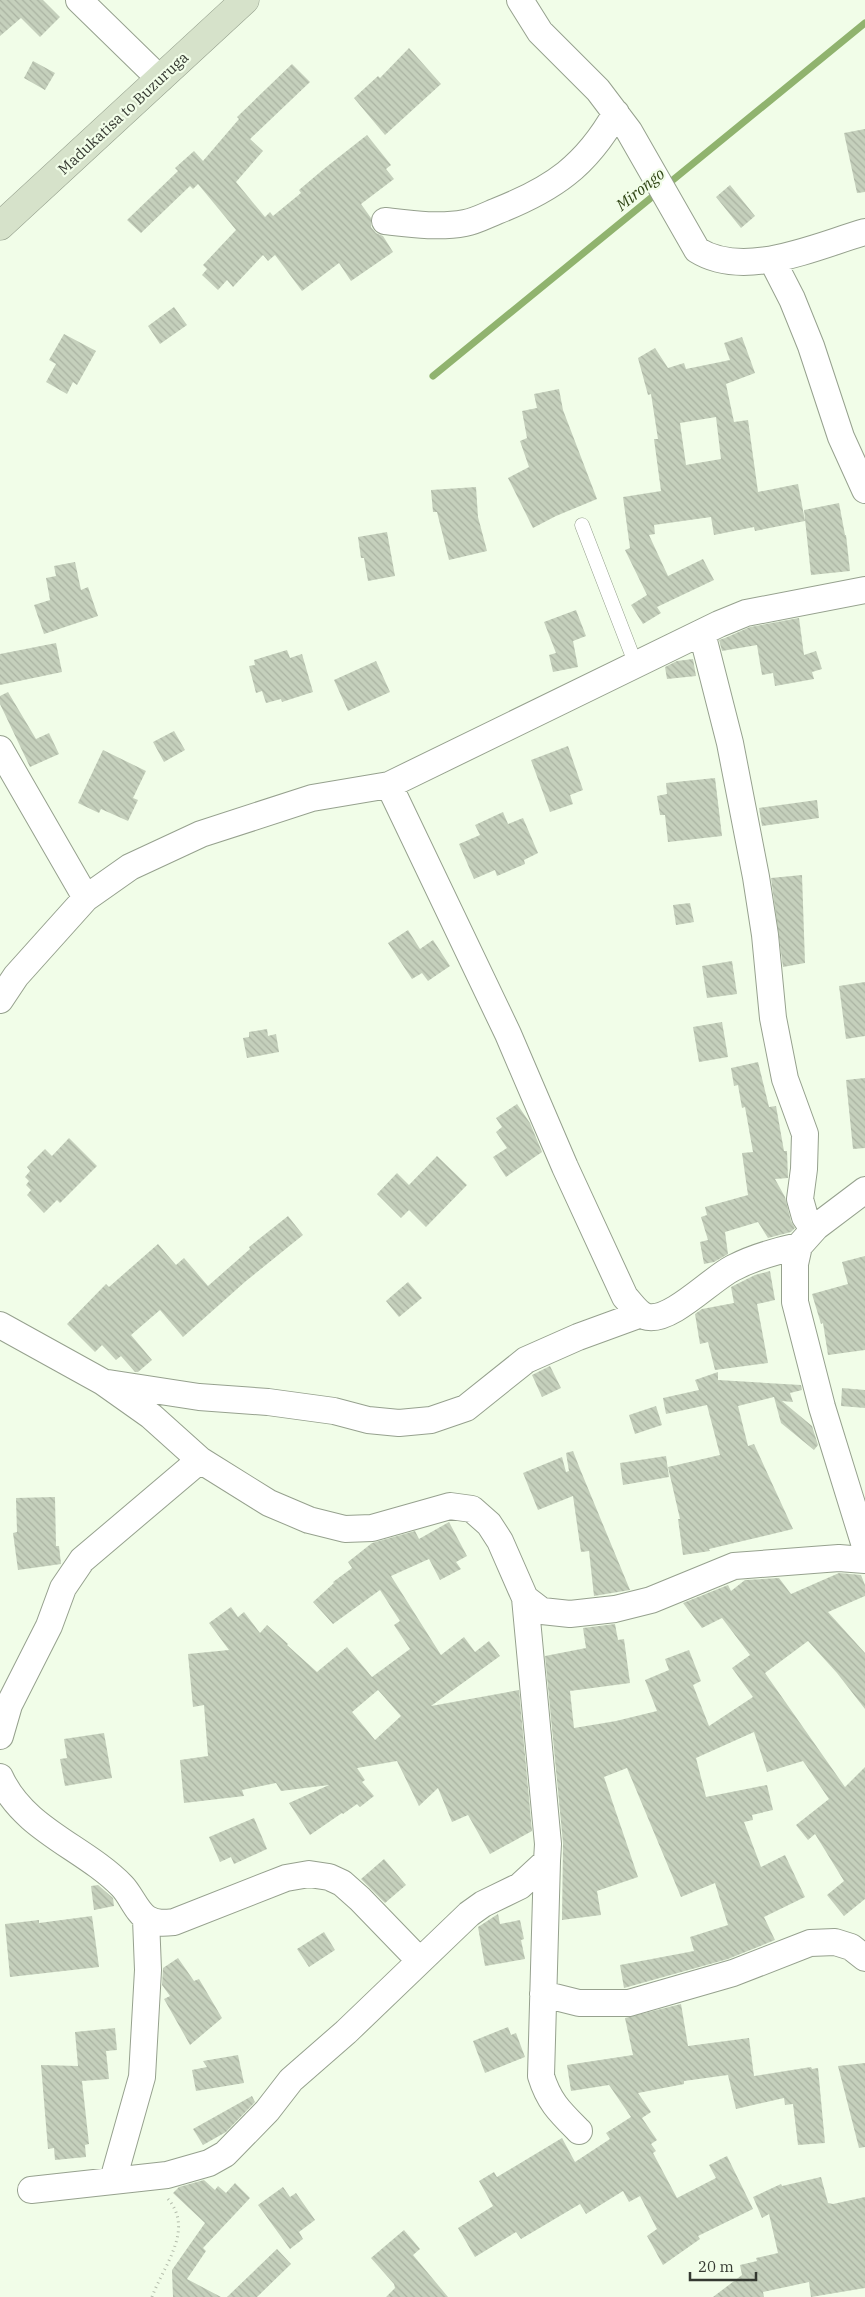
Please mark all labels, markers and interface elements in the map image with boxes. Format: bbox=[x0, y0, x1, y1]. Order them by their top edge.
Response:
street label: Madukatisa to Buzuruga bbox=[54, 48, 192, 178]
water label: Mirongo bbox=[611, 163, 668, 215]
scale bar bbox=[690, 2250, 756, 2282]
text: 20 m bbox=[698, 2257, 734, 2276]

